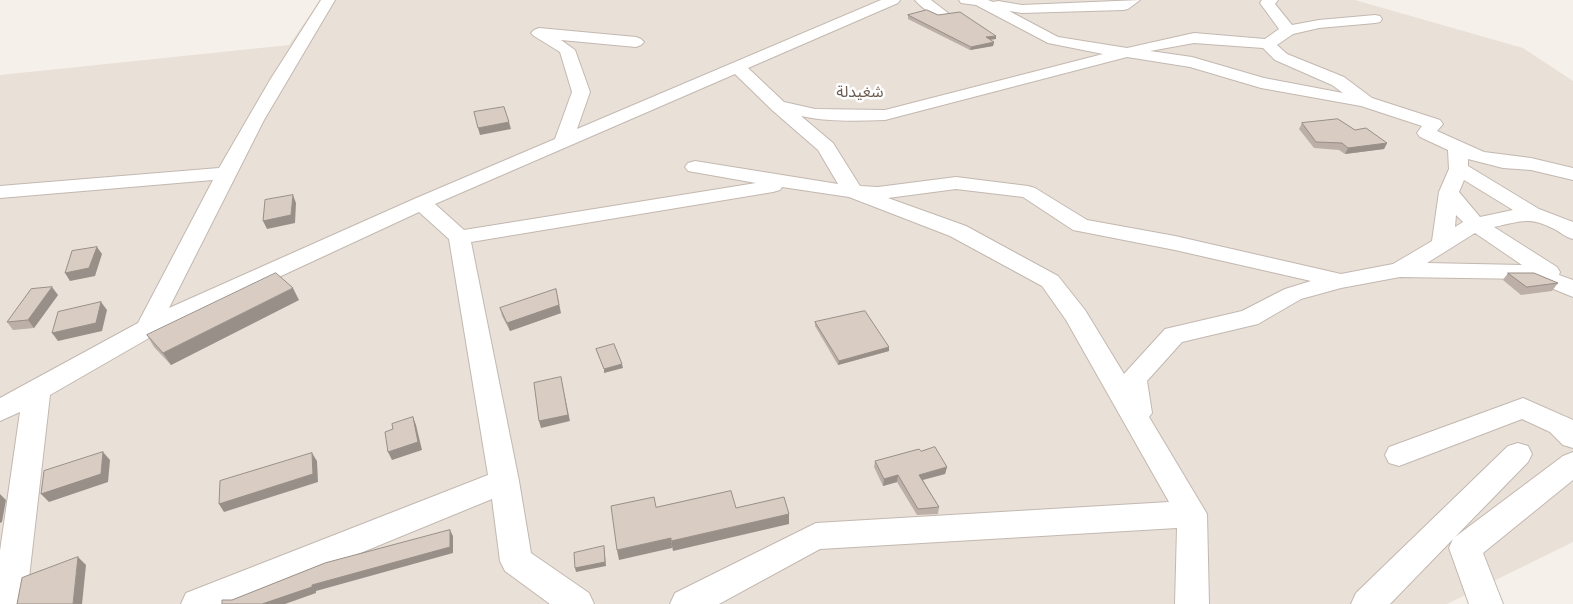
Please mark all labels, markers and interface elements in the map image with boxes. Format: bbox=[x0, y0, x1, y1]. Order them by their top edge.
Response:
district label: شغيدلة bbox=[836, 82, 884, 102]

